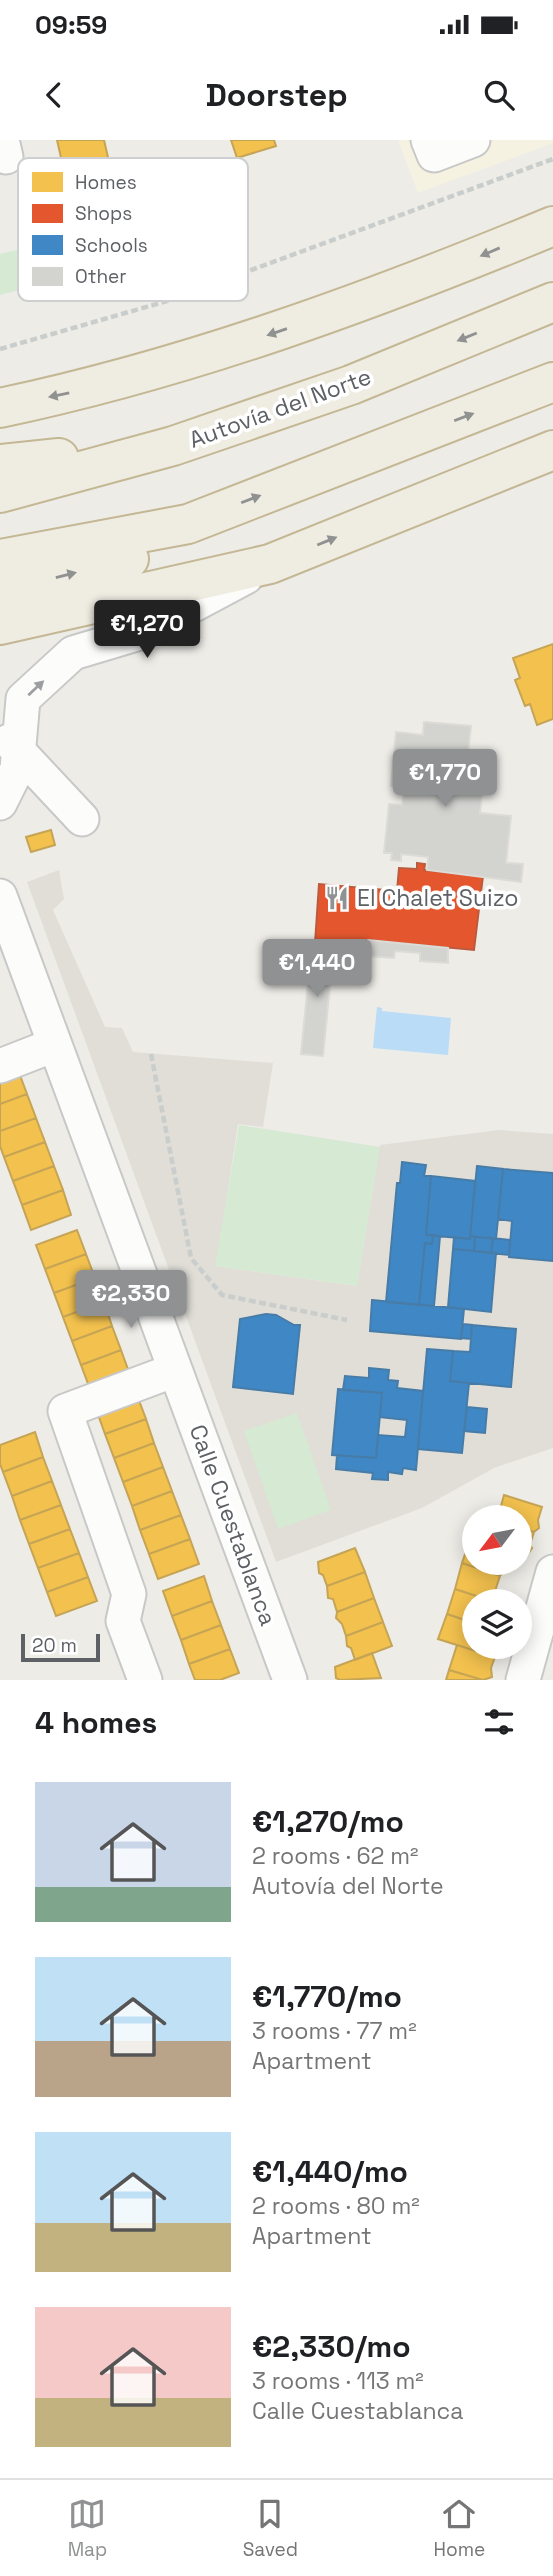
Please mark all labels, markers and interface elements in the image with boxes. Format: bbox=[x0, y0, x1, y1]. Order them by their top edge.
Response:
text: 09:59 bbox=[35, 8, 107, 42]
text: Doorstep bbox=[205, 75, 348, 115]
icon: back bbox=[35, 76, 73, 114]
icon: search bbox=[480, 76, 518, 114]
legend bbox=[18, 158, 248, 301]
text: Homes bbox=[75, 170, 137, 195]
text: Shops bbox=[75, 201, 132, 226]
text: Schools bbox=[75, 233, 148, 258]
one-way arrow bbox=[479, 247, 500, 258]
text: Other bbox=[75, 264, 127, 289]
one-way arrow bbox=[266, 327, 287, 338]
one-way arrow bbox=[457, 332, 478, 343]
street label: Autovía del Norte bbox=[185, 361, 375, 455]
one-way arrow bbox=[48, 390, 70, 401]
one-way arrow bbox=[453, 411, 474, 422]
one-way arrow bbox=[241, 494, 262, 505]
one-way arrow bbox=[316, 536, 337, 547]
one-way arrow bbox=[55, 569, 77, 580]
pin: €1,270 bbox=[90, 601, 204, 660]
text: €1,270 bbox=[110, 608, 184, 638]
one-way arrow bbox=[27, 680, 44, 696]
pin: €1,770 bbox=[388, 750, 502, 809]
text: €1,770 bbox=[409, 757, 481, 787]
place label: El Chalet Suizo bbox=[357, 883, 518, 913]
restaurant icon: El Chalet Suizo bbox=[323, 884, 351, 912]
pin: €1,440 bbox=[260, 940, 374, 999]
text: €1,440 bbox=[279, 947, 355, 977]
pin: €2,330 bbox=[74, 1270, 188, 1330]
text: €2,330 bbox=[92, 1278, 170, 1308]
street label: Calle Cuestablanca bbox=[183, 1420, 283, 1630]
north arrow bbox=[462, 1505, 532, 1575]
map controls bbox=[462, 1505, 532, 1659]
button: layers bbox=[462, 1589, 532, 1659]
scale bar bbox=[21, 1631, 100, 1663]
text: 20 m bbox=[32, 1633, 77, 1658]
text: 4 homes bbox=[35, 1703, 157, 1742]
icon: filters bbox=[480, 1703, 518, 1741]
text: €1,270/mo bbox=[252, 1802, 404, 1841]
icon: home bbox=[91, 1810, 175, 1894]
text: 2 rooms · 62 m² bbox=[252, 1841, 418, 1871]
text: Autovía del Norte bbox=[252, 1871, 444, 1901]
text: €1,770/mo bbox=[252, 1977, 402, 2016]
icon: home bbox=[91, 1985, 175, 2069]
text: 3 rooms · 77 m² bbox=[252, 2016, 417, 2046]
text: Apartment bbox=[252, 2046, 372, 2076]
text: €1,440/mo bbox=[252, 2152, 408, 2191]
icon: home bbox=[91, 2160, 175, 2244]
text: 2 rooms · 80 m² bbox=[252, 2191, 420, 2221]
text: Apartment bbox=[252, 2221, 372, 2251]
text: €2,330/mo bbox=[252, 2327, 411, 2366]
icon: home bbox=[91, 2335, 175, 2419]
text: 3 rooms · 113 m² bbox=[252, 2366, 424, 2396]
text: Calle Cuestablanca bbox=[252, 2396, 464, 2426]
tab: Map bbox=[68, 2495, 107, 2562]
tab: Saved bbox=[243, 2495, 298, 2562]
tab: Home bbox=[433, 2495, 485, 2562]

